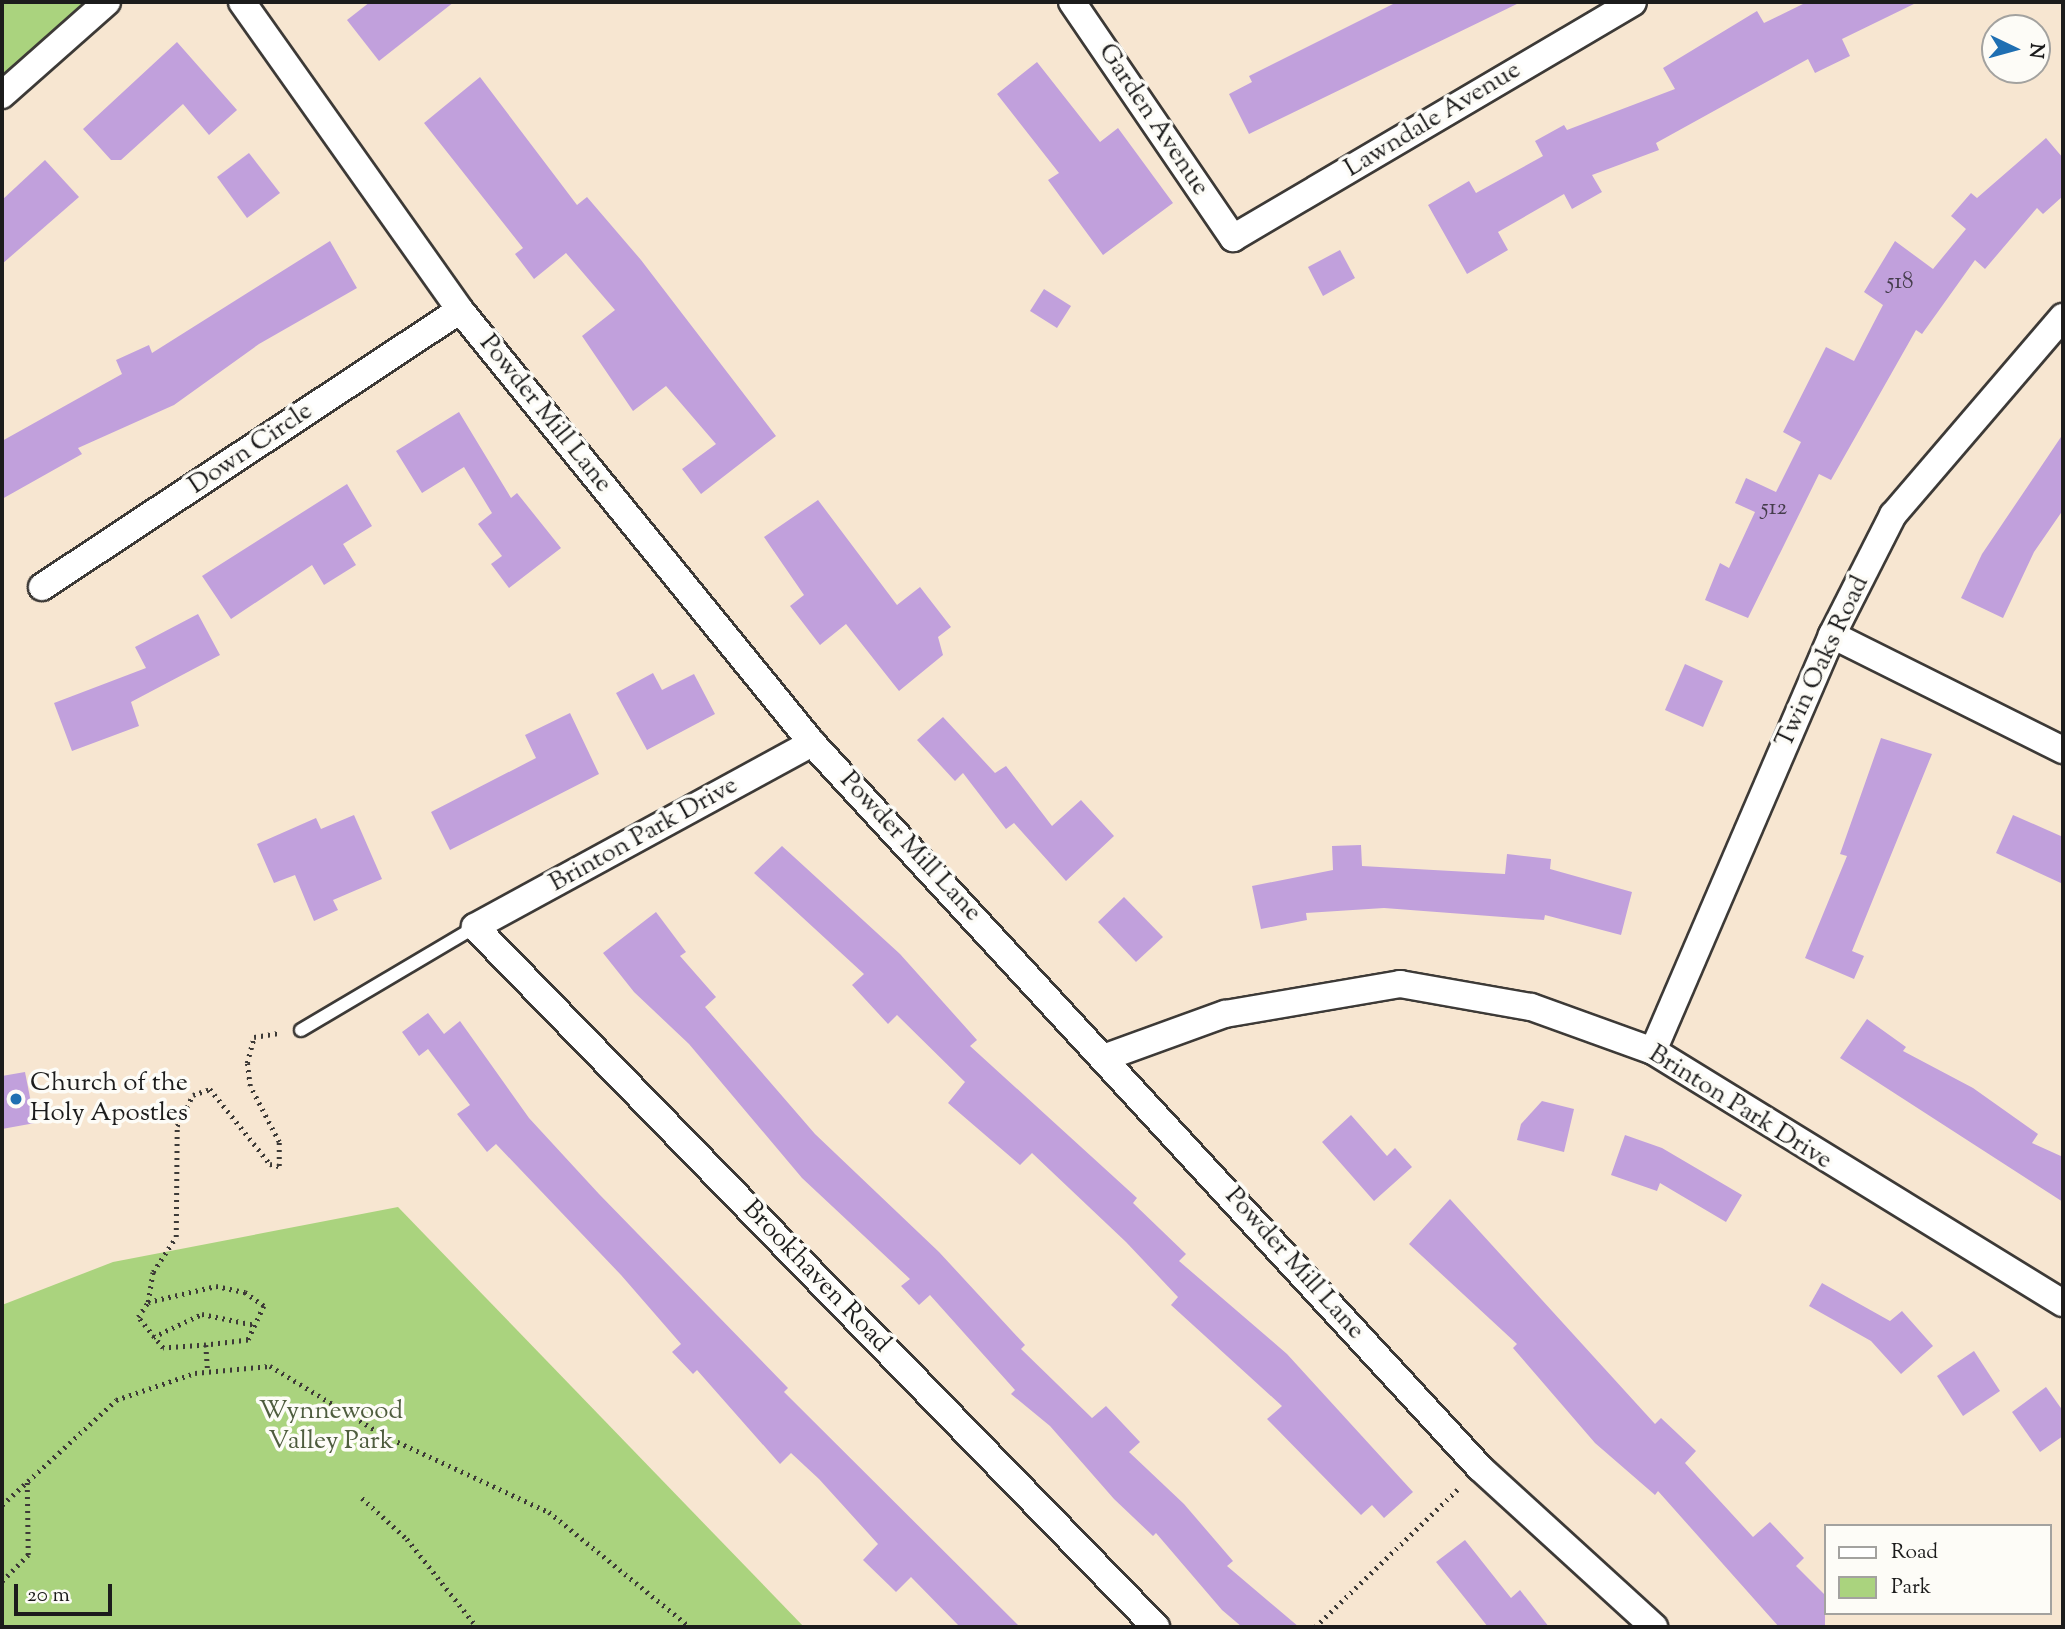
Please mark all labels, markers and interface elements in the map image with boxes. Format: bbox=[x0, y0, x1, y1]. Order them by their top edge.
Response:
north arrow bbox=[1981, 14, 2051, 84]
street label: Garden Avenue bbox=[1091, 38, 1215, 202]
text: N bbox=[2021, 42, 2050, 59]
street label: Lawndale Avenue bbox=[1339, 55, 1527, 185]
house number: 518 bbox=[1886, 269, 1914, 297]
street label: Powder Mill Lane bbox=[472, 329, 618, 499]
street label: Down Circle bbox=[183, 396, 319, 502]
house number: 512 bbox=[1761, 495, 1787, 523]
street label: Twin Oaks Road bbox=[1770, 571, 1876, 753]
street label: Powder Mill Lane bbox=[833, 766, 987, 928]
street label: Brinton Park Drive bbox=[544, 770, 744, 900]
street label: Brinton Park Drive bbox=[1643, 1039, 1837, 1177]
place label: Church of the Holy Apostles bbox=[30, 1068, 188, 1130]
marker: Church of the Holy Apostles bbox=[8, 1091, 24, 1107]
street label: Powder Mill Lane bbox=[1218, 1182, 1370, 1346]
street label: Brookhaven Road bbox=[735, 1194, 897, 1360]
park label: Wynnewood Valley Park bbox=[259, 1396, 403, 1458]
legend bbox=[1824, 1524, 2051, 1615]
text: Road bbox=[1891, 1538, 1938, 1568]
scale bar bbox=[18, 1570, 116, 1614]
text: Park bbox=[1891, 1573, 1931, 1603]
text: 20 m bbox=[27, 1581, 70, 1611]

